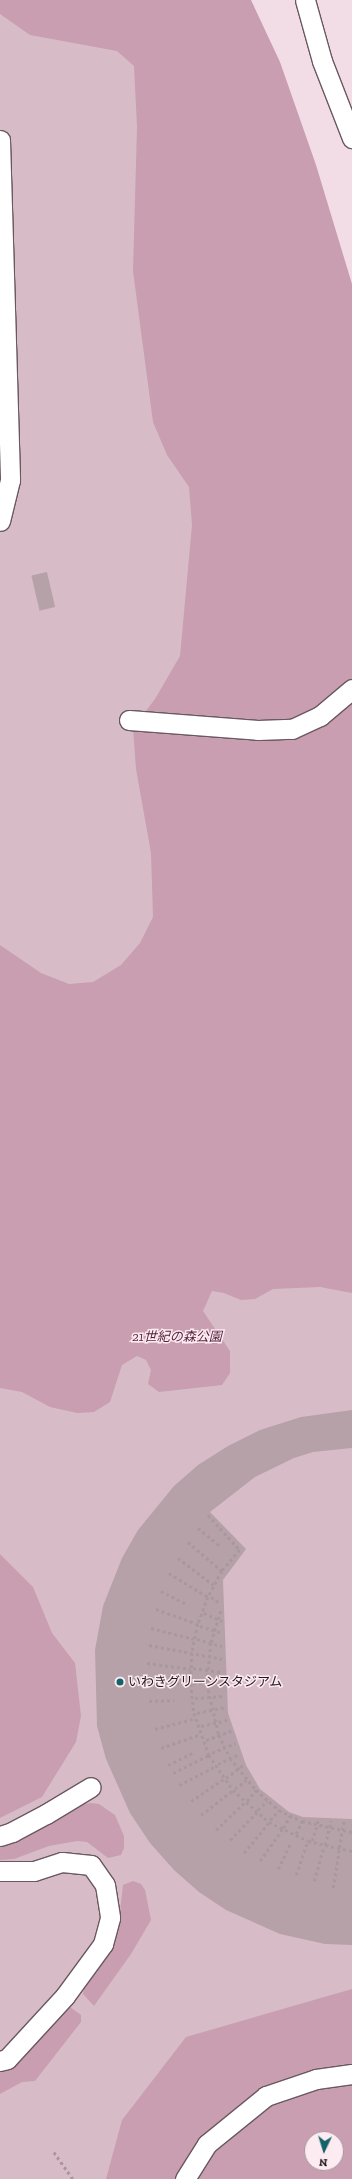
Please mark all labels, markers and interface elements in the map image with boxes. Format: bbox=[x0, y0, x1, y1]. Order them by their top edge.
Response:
park label: 21世紀の森公園 bbox=[132, 1329, 222, 1345]
place label: いわきグリーンスタジアム bbox=[128, 1674, 284, 1690]
marker: いわきグリーンスタジアム bbox=[115, 1677, 125, 1687]
north arrow bbox=[304, 2131, 344, 2171]
text: N bbox=[319, 2156, 328, 2169]

